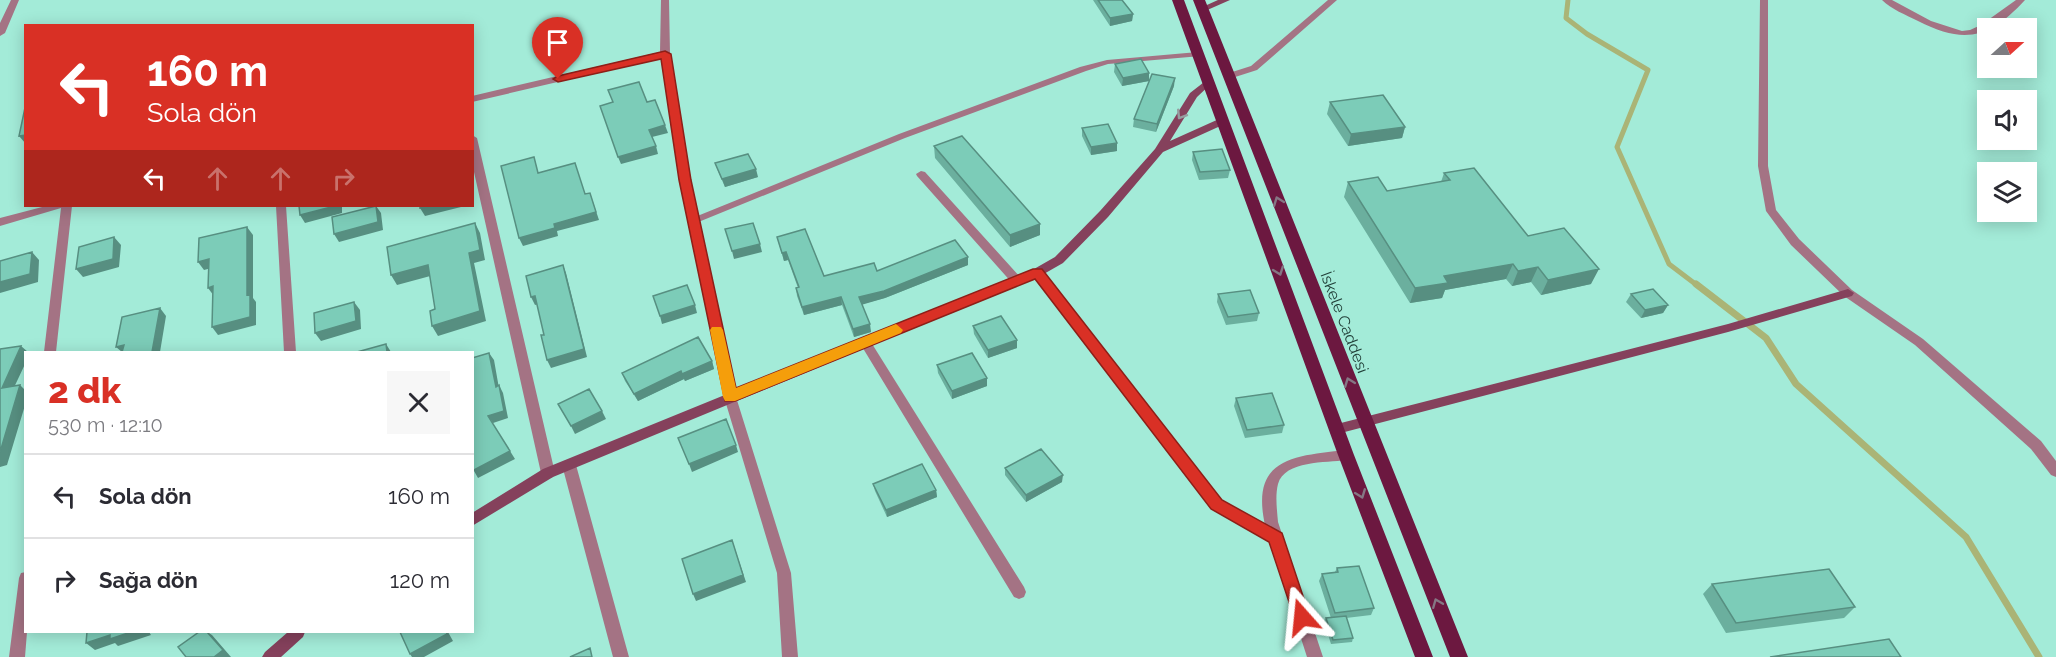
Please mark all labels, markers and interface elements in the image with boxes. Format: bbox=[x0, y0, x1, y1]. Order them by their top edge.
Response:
pin bbox=[532, 17, 583, 79]
north arrow bbox=[1977, 18, 2037, 78]
map controls bbox=[1977, 18, 2037, 222]
icon: arrive bbox=[541, 26, 574, 59]
text: 160 m bbox=[147, 47, 268, 96]
icon: left bbox=[48, 48, 126, 126]
button: sound bbox=[1977, 90, 2037, 150]
text: Sola dön bbox=[147, 97, 257, 128]
one-way arrow bbox=[1177, 109, 1189, 119]
icon: left bbox=[138, 162, 171, 195]
icon: ahead bbox=[201, 162, 234, 195]
icon: ahead bbox=[264, 162, 297, 195]
icon: right bbox=[327, 162, 360, 195]
button: layers bbox=[1977, 162, 2037, 222]
one-way arrow bbox=[1273, 196, 1285, 207]
one-way arrow bbox=[1272, 265, 1285, 276]
street label: İskele Caddesi bbox=[1316, 268, 1374, 376]
text: 2 dk bbox=[48, 369, 121, 411]
button: close bbox=[387, 371, 450, 434]
one-way arrow bbox=[1344, 378, 1356, 389]
text: 530 m · 12:10 bbox=[48, 413, 163, 437]
icon: left bbox=[48, 480, 81, 513]
text: Sola dön bbox=[99, 483, 192, 509]
text: 160 m bbox=[388, 483, 450, 509]
one-way arrow bbox=[1354, 488, 1366, 499]
icon: right bbox=[48, 564, 81, 597]
text: Sağa dön bbox=[99, 567, 198, 593]
text: 120 m bbox=[390, 567, 450, 593]
position arrow bbox=[1270, 585, 1334, 649]
one-way arrow bbox=[1432, 598, 1444, 609]

